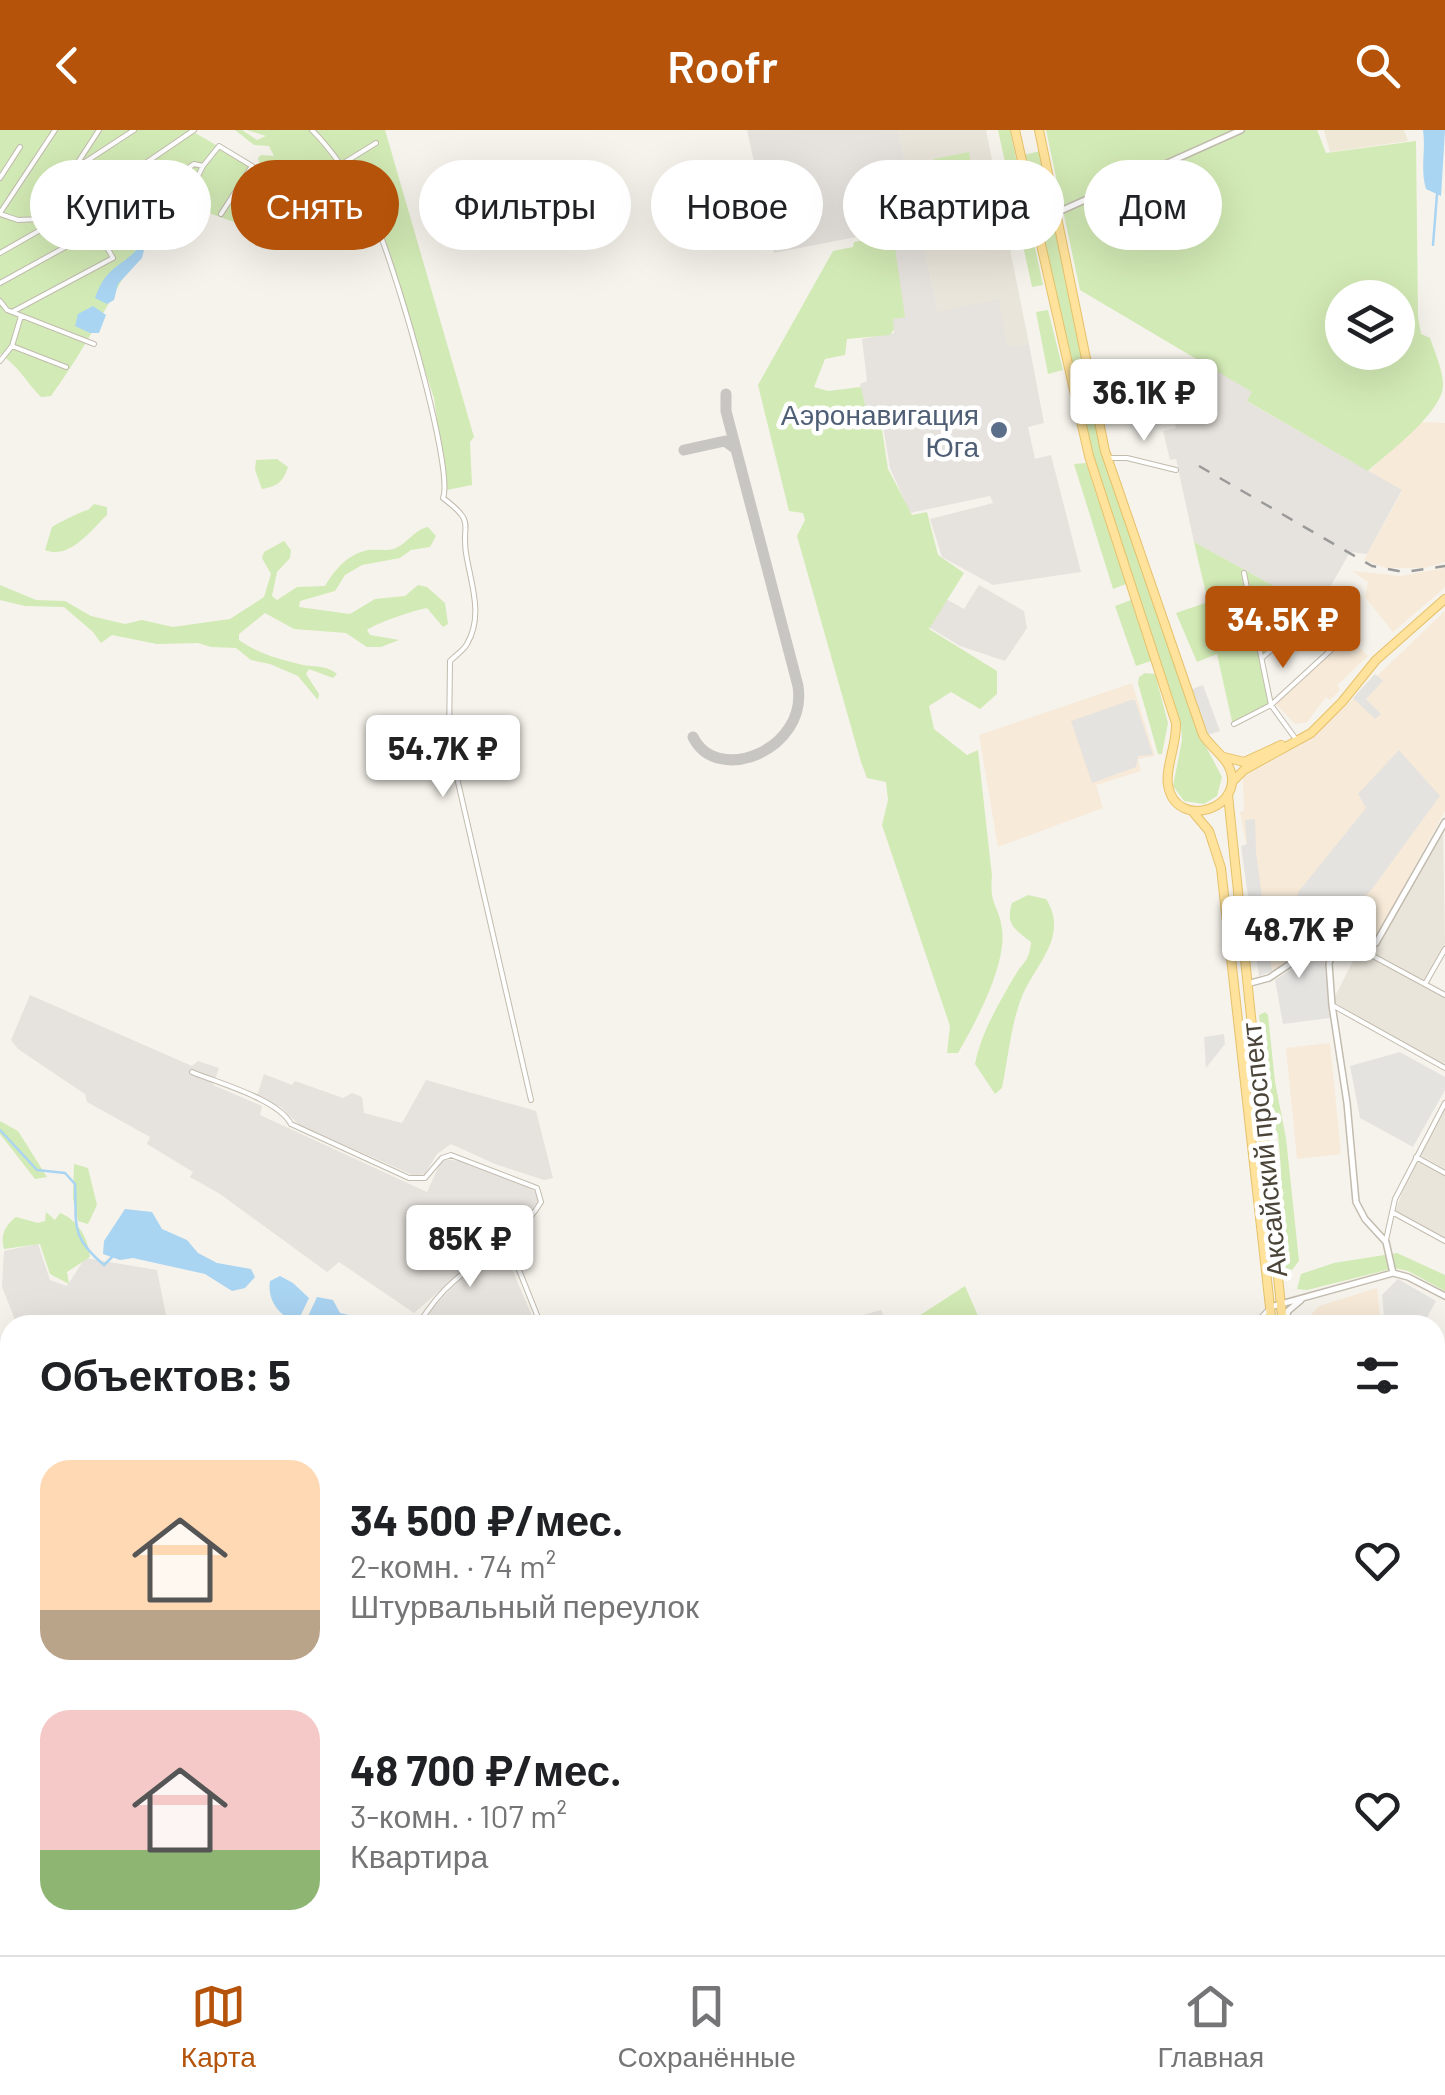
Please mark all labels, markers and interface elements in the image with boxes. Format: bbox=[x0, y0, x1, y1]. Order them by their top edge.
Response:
icon: back bbox=[40, 38, 95, 93]
text: Roofr bbox=[667, 38, 778, 92]
icon: search bbox=[1350, 38, 1405, 93]
chip: Купить bbox=[30, 160, 211, 250]
chip: Снять bbox=[231, 160, 399, 250]
chip: Фильтры bbox=[419, 160, 631, 250]
chip: Новое bbox=[651, 160, 823, 250]
chip: Квартира bbox=[843, 160, 1064, 250]
chip: Дом bbox=[1084, 160, 1222, 250]
map controls bbox=[1325, 280, 1415, 370]
button: layers bbox=[1325, 280, 1415, 370]
pin: 36.1K ₽ bbox=[1052, 359, 1236, 444]
text: 36.1K ₽ bbox=[1092, 372, 1196, 410]
place label: Аэронавигация Юга bbox=[781, 397, 979, 463]
marker: Аэронавигация Юга bbox=[988, 419, 1010, 441]
pin: 34.5K ₽ bbox=[1191, 586, 1375, 671]
text: 34.5K ₽ bbox=[1227, 599, 1339, 637]
pin: 54.7K ₽ bbox=[351, 715, 535, 800]
text: 54.7K ₽ bbox=[388, 728, 498, 766]
pin: 48.7K ₽ bbox=[1207, 896, 1391, 981]
text: 48.7K ₽ bbox=[1244, 909, 1354, 947]
street label: Аксайский проспект bbox=[1233, 1021, 1293, 1279]
pin: 85K ₽ bbox=[400, 1205, 540, 1290]
text: 85K ₽ bbox=[428, 1218, 512, 1256]
icon: filters bbox=[1350, 1348, 1405, 1403]
text: Объектов: 5 bbox=[40, 1349, 291, 1399]
text: 34 500 ₽/мес. bbox=[350, 1494, 623, 1544]
icon: home bbox=[120, 1500, 240, 1620]
icon: heart bbox=[1350, 1533, 1405, 1588]
text: 2-комн. · 74 m² bbox=[350, 1546, 556, 1584]
text: Штурвальный переулок bbox=[350, 1586, 699, 1624]
text: 48 700 ₽/мес. bbox=[350, 1744, 622, 1794]
icon: home bbox=[120, 1750, 240, 1870]
icon: heart bbox=[1350, 1783, 1405, 1838]
text: 3-комн. · 107 m² bbox=[350, 1796, 567, 1834]
text: Квартира bbox=[350, 1836, 488, 1874]
tab: Карта bbox=[181, 1979, 256, 2074]
tab: Сохранённые bbox=[618, 1979, 796, 2074]
tab: Главная bbox=[1158, 1979, 1264, 2074]

